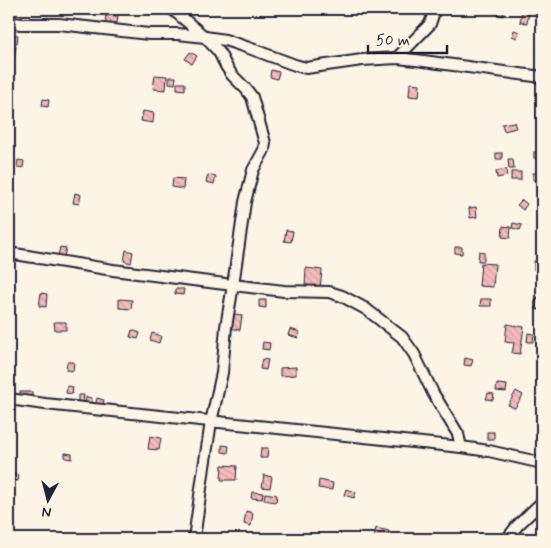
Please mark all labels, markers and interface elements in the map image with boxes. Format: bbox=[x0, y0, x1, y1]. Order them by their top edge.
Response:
scale bar bbox=[368, 22, 447, 54]
text: 50 m bbox=[376, 31, 410, 51]
north arrow bbox=[22, 476, 72, 526]
text: N bbox=[41, 502, 52, 521]

